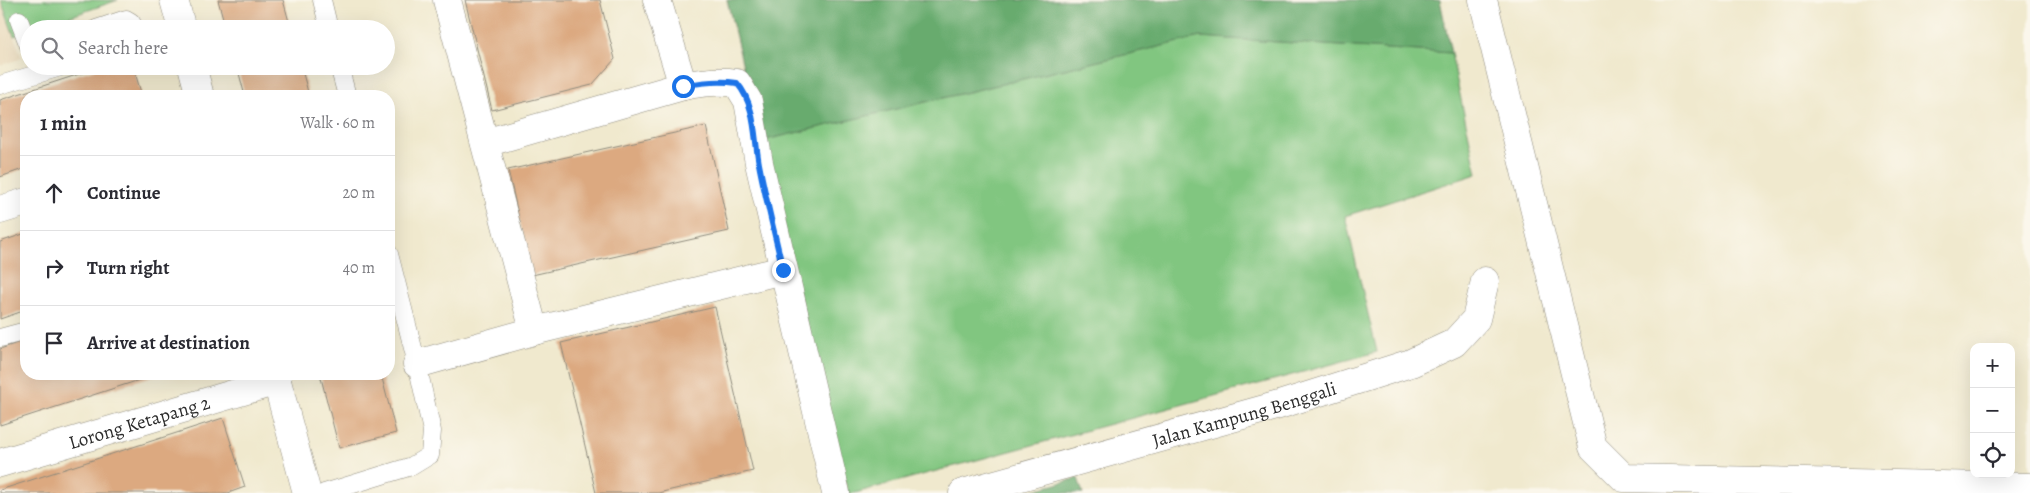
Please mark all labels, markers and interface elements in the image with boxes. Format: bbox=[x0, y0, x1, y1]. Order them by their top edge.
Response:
search box bbox=[20, 20, 395, 75]
icon: search bbox=[38, 34, 66, 62]
text: Search here bbox=[78, 35, 168, 61]
route start bbox=[672, 75, 695, 98]
text: 1 min bbox=[40, 109, 87, 137]
text: Walk · 60 m bbox=[300, 112, 375, 134]
icon: ahead bbox=[40, 179, 68, 207]
text: Continue bbox=[87, 180, 161, 206]
text: 20 m bbox=[342, 182, 375, 204]
icon: right bbox=[40, 254, 68, 282]
text: Turn right bbox=[87, 255, 169, 281]
text: 40 m bbox=[343, 257, 375, 279]
route end bbox=[772, 259, 795, 282]
icon: arrive bbox=[40, 329, 68, 357]
text: Arrive at destination bbox=[87, 330, 250, 356]
map controls bbox=[1970, 343, 2015, 478]
button: + bbox=[1970, 343, 2015, 388]
street label: Jalan Kampung Benggali bbox=[1149, 376, 1340, 454]
button: − bbox=[1970, 388, 2015, 433]
street label: Lorong Ketapang 2 bbox=[66, 390, 213, 456]
button: locate bbox=[1970, 433, 2015, 478]

